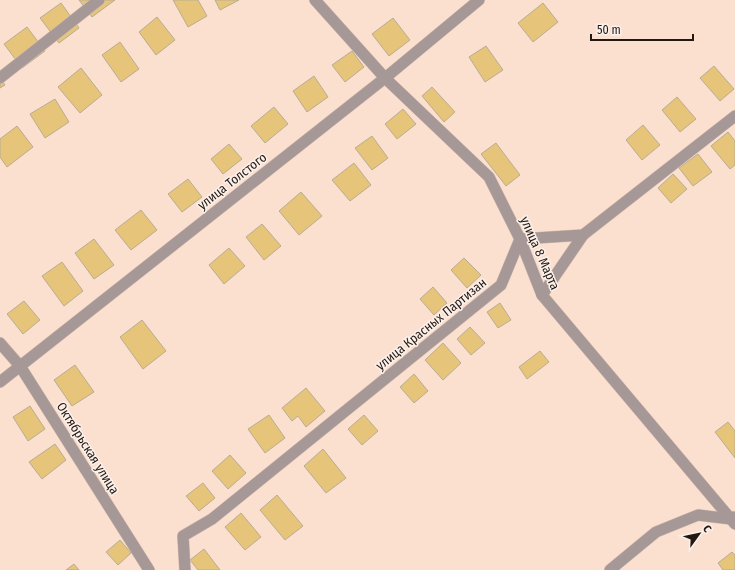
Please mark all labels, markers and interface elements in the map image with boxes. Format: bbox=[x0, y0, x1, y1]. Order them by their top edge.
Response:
scale bar bbox=[591, 16, 693, 42]
text: 50 m bbox=[597, 23, 621, 37]
street label: улица Толстого bbox=[195, 149, 270, 213]
street label: улица 8 Марта bbox=[517, 214, 563, 292]
street label: улица Красных Партизан bbox=[373, 275, 489, 373]
street label: Октябрьская улица bbox=[54, 399, 122, 497]
north arrow bbox=[679, 514, 719, 554]
text: С bbox=[700, 523, 714, 535]

